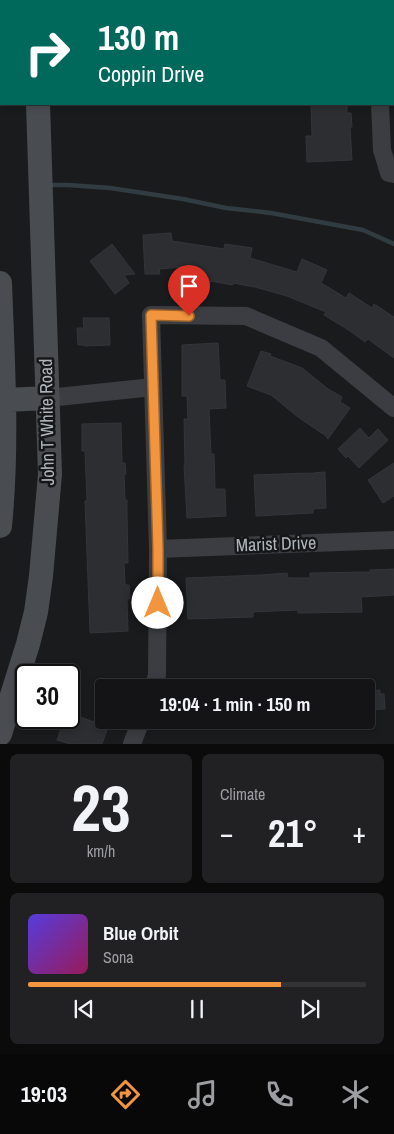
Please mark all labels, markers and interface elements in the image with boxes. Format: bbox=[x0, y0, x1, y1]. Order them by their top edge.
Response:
text: 130 m bbox=[98, 14, 179, 61]
icon: right bbox=[15, 20, 80, 85]
text: Coppin Drive bbox=[98, 59, 204, 89]
pin bbox=[168, 265, 210, 316]
icon: arrive bbox=[175, 272, 203, 300]
street label: John T White Road bbox=[33, 358, 60, 486]
street label: Marist Drive bbox=[235, 530, 317, 557]
position arrow bbox=[131, 576, 183, 628]
speed limit sign: 30 bbox=[15, 664, 80, 729]
text: 19:04 · 1 min · 150 m bbox=[160, 691, 310, 717]
text: 23 bbox=[71, 764, 131, 851]
text: Climate bbox=[220, 783, 265, 805]
text: 21° bbox=[268, 808, 318, 859]
text: − bbox=[220, 814, 233, 852]
text: + bbox=[353, 814, 366, 852]
text: km/h bbox=[87, 840, 115, 862]
text: Blue Orbit bbox=[103, 920, 178, 946]
text: Sona bbox=[103, 946, 134, 968]
icon: previous bbox=[70, 995, 98, 1023]
icon: pause bbox=[183, 995, 211, 1023]
icon: next bbox=[296, 995, 324, 1023]
icon: directions bbox=[108, 1077, 143, 1112]
icon: music bbox=[185, 1077, 220, 1112]
icon: phone bbox=[262, 1077, 297, 1112]
icon: climate bbox=[338, 1077, 373, 1112]
text: 19:03 bbox=[21, 1079, 67, 1109]

